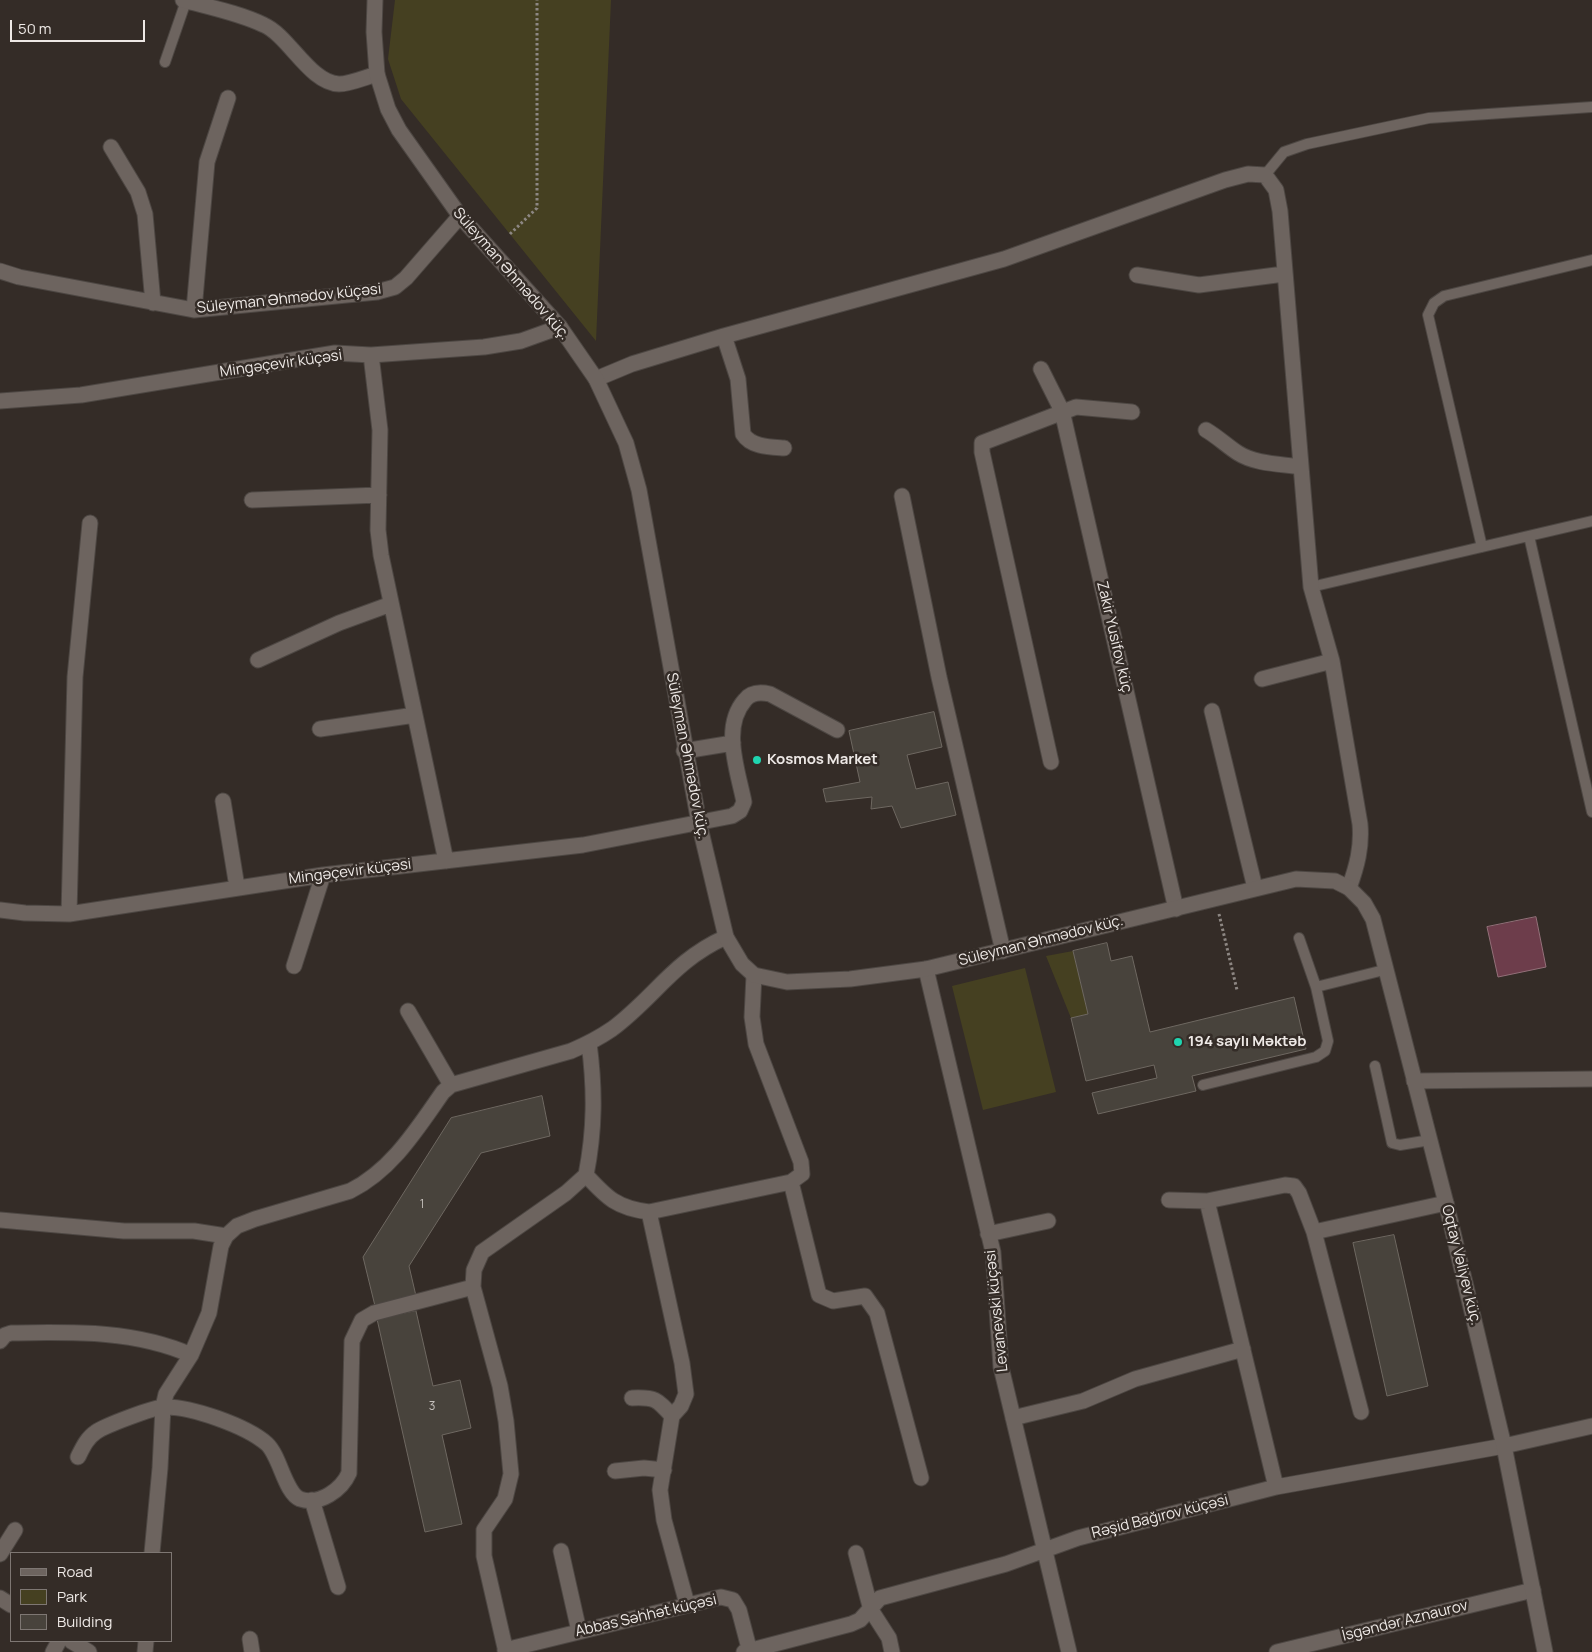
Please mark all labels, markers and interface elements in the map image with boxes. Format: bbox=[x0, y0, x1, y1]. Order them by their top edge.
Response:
scale bar bbox=[12, 10, 148, 42]
text: 50 m bbox=[18, 18, 52, 39]
street label: Süleyman Əhmədov küç. bbox=[449, 204, 573, 344]
street label: Süleyman Əhmədov küçəsi bbox=[196, 280, 382, 318]
street label: Mingəçevir küçəsi bbox=[219, 347, 343, 381]
street label: Zakir Yusifov küç bbox=[1092, 580, 1136, 694]
street label: Süleyman Əhmədov küç. bbox=[662, 671, 712, 841]
place label: Kosmos Market bbox=[767, 751, 878, 769]
marker: Kosmos Market bbox=[751, 754, 763, 766]
street label: Mingəçevir küçəsi bbox=[288, 856, 412, 888]
street label: Süleyman Əhmədov küç. bbox=[957, 912, 1125, 970]
place label: 194 saylı Məktəb bbox=[1188, 1033, 1306, 1051]
marker: 194 saylı Məktəb bbox=[1172, 1036, 1184, 1048]
house number: 1 bbox=[420, 1198, 424, 1212]
street label: Oqtay Vəliyev küç. bbox=[1437, 1203, 1485, 1327]
street label: Levanevski küçəsi bbox=[982, 1249, 1012, 1373]
house number: 3 bbox=[429, 1400, 435, 1414]
street label: Rəşid Bağırov küçəsi bbox=[1090, 1491, 1230, 1543]
legend bbox=[10, 1552, 172, 1642]
text: Road bbox=[57, 1561, 93, 1582]
text: Park bbox=[57, 1586, 87, 1607]
street label: Abbas Səhhət küçəsi bbox=[574, 1591, 718, 1641]
street label: İsgəndər Aznaurov bbox=[1340, 1597, 1470, 1645]
text: Building bbox=[57, 1611, 112, 1632]

